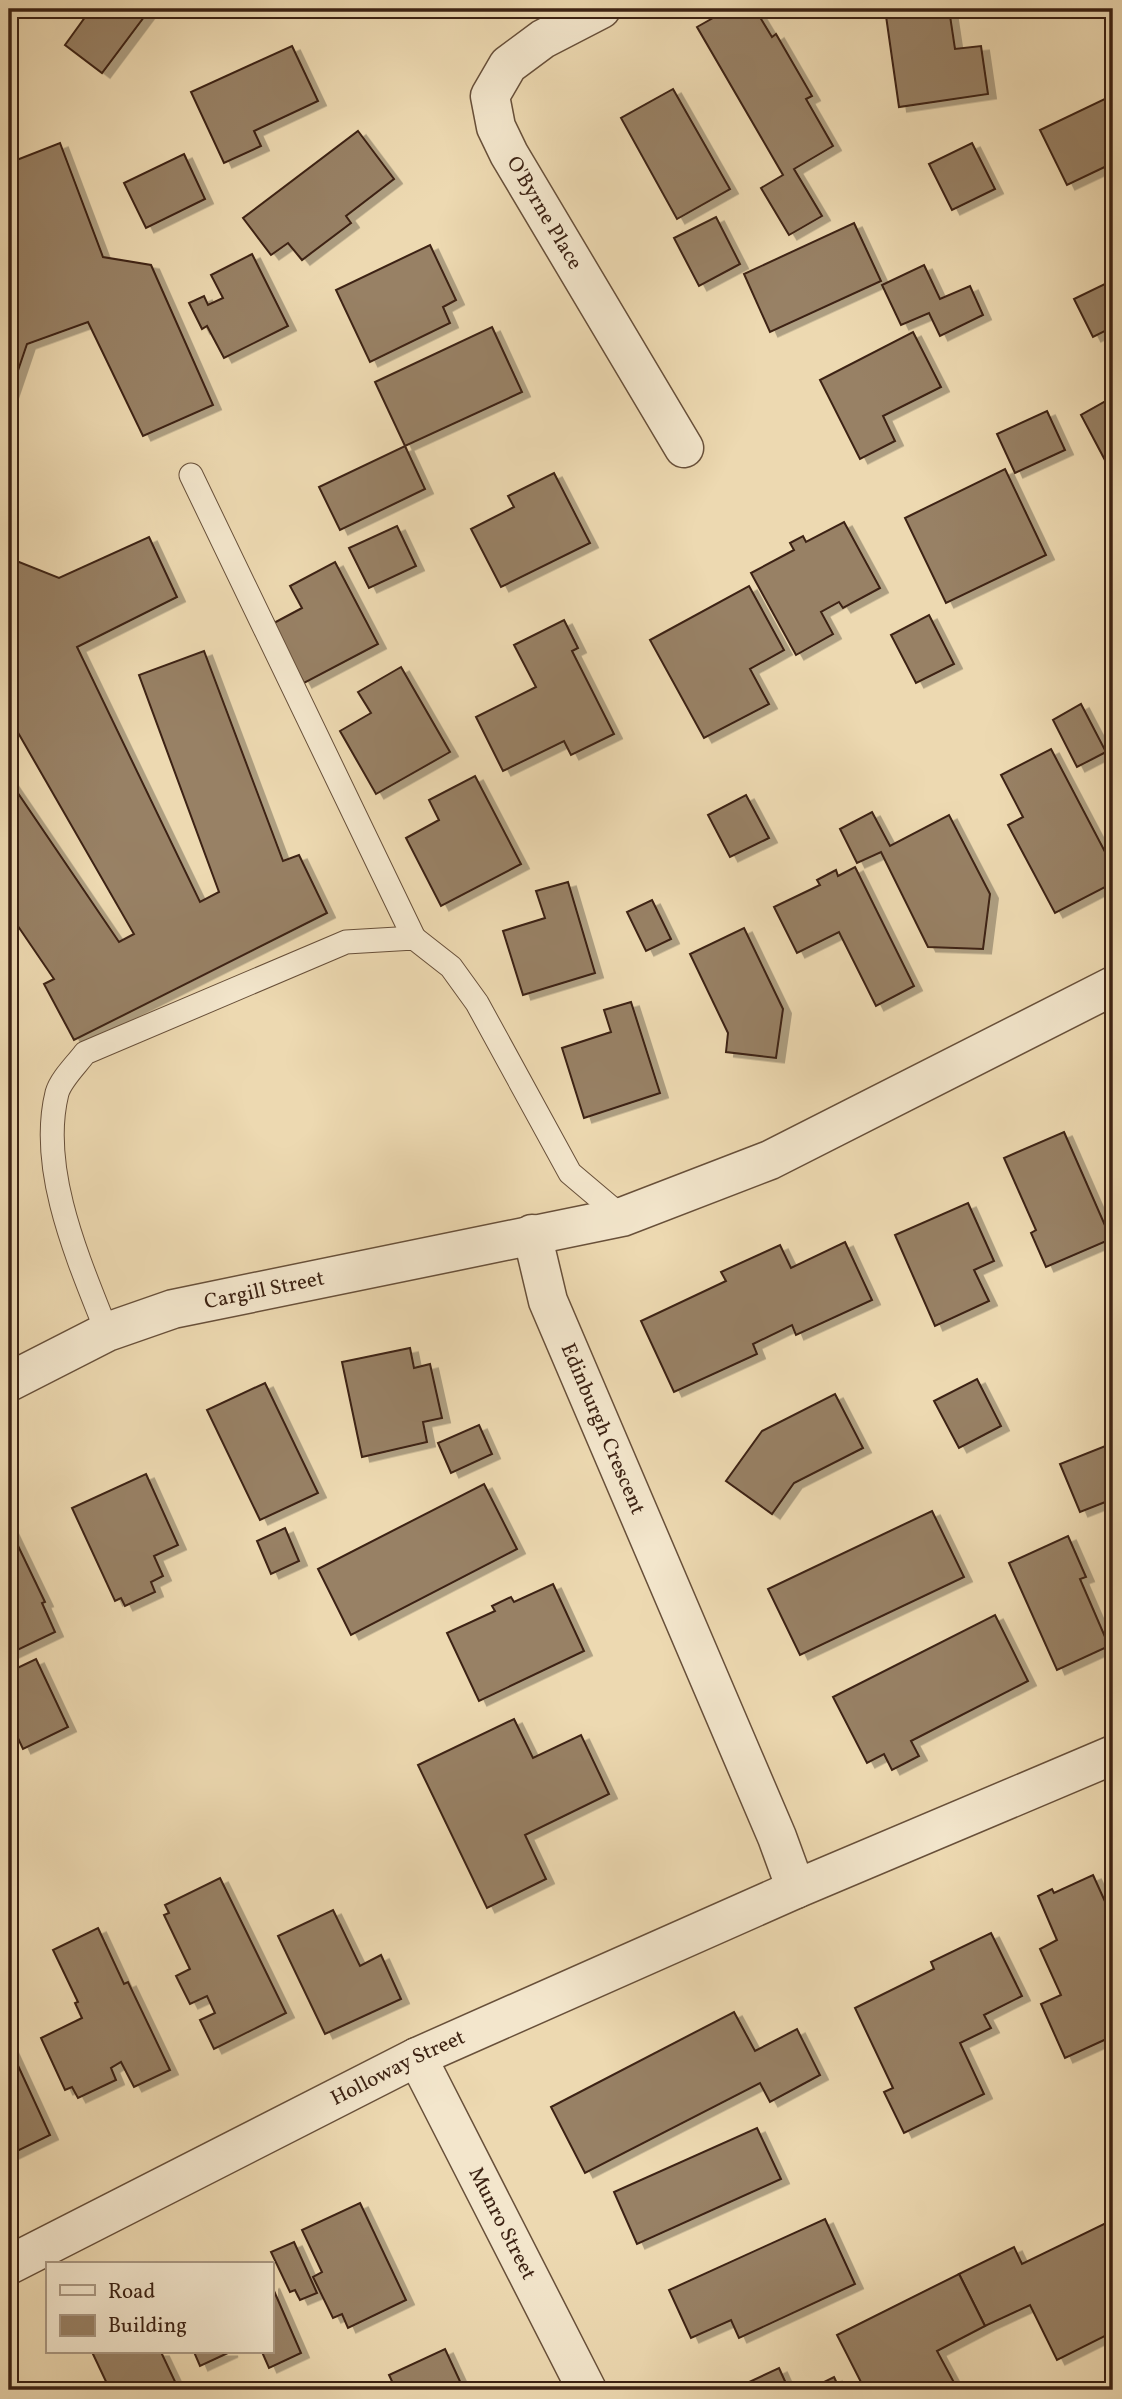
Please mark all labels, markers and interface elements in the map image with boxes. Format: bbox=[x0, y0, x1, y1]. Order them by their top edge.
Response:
street label: O'Byrne Place bbox=[499, 151, 589, 275]
street label: Cargill Street bbox=[202, 1264, 327, 1317]
street label: Edinburgh Crescent bbox=[553, 1339, 652, 1519]
street label: Holloway Street bbox=[326, 2023, 470, 2113]
street label: Munro Street bbox=[461, 2162, 543, 2285]
legend bbox=[46, 2262, 273, 2354]
text: Road bbox=[108, 2278, 155, 2307]
text: Building bbox=[108, 2312, 187, 2341]

